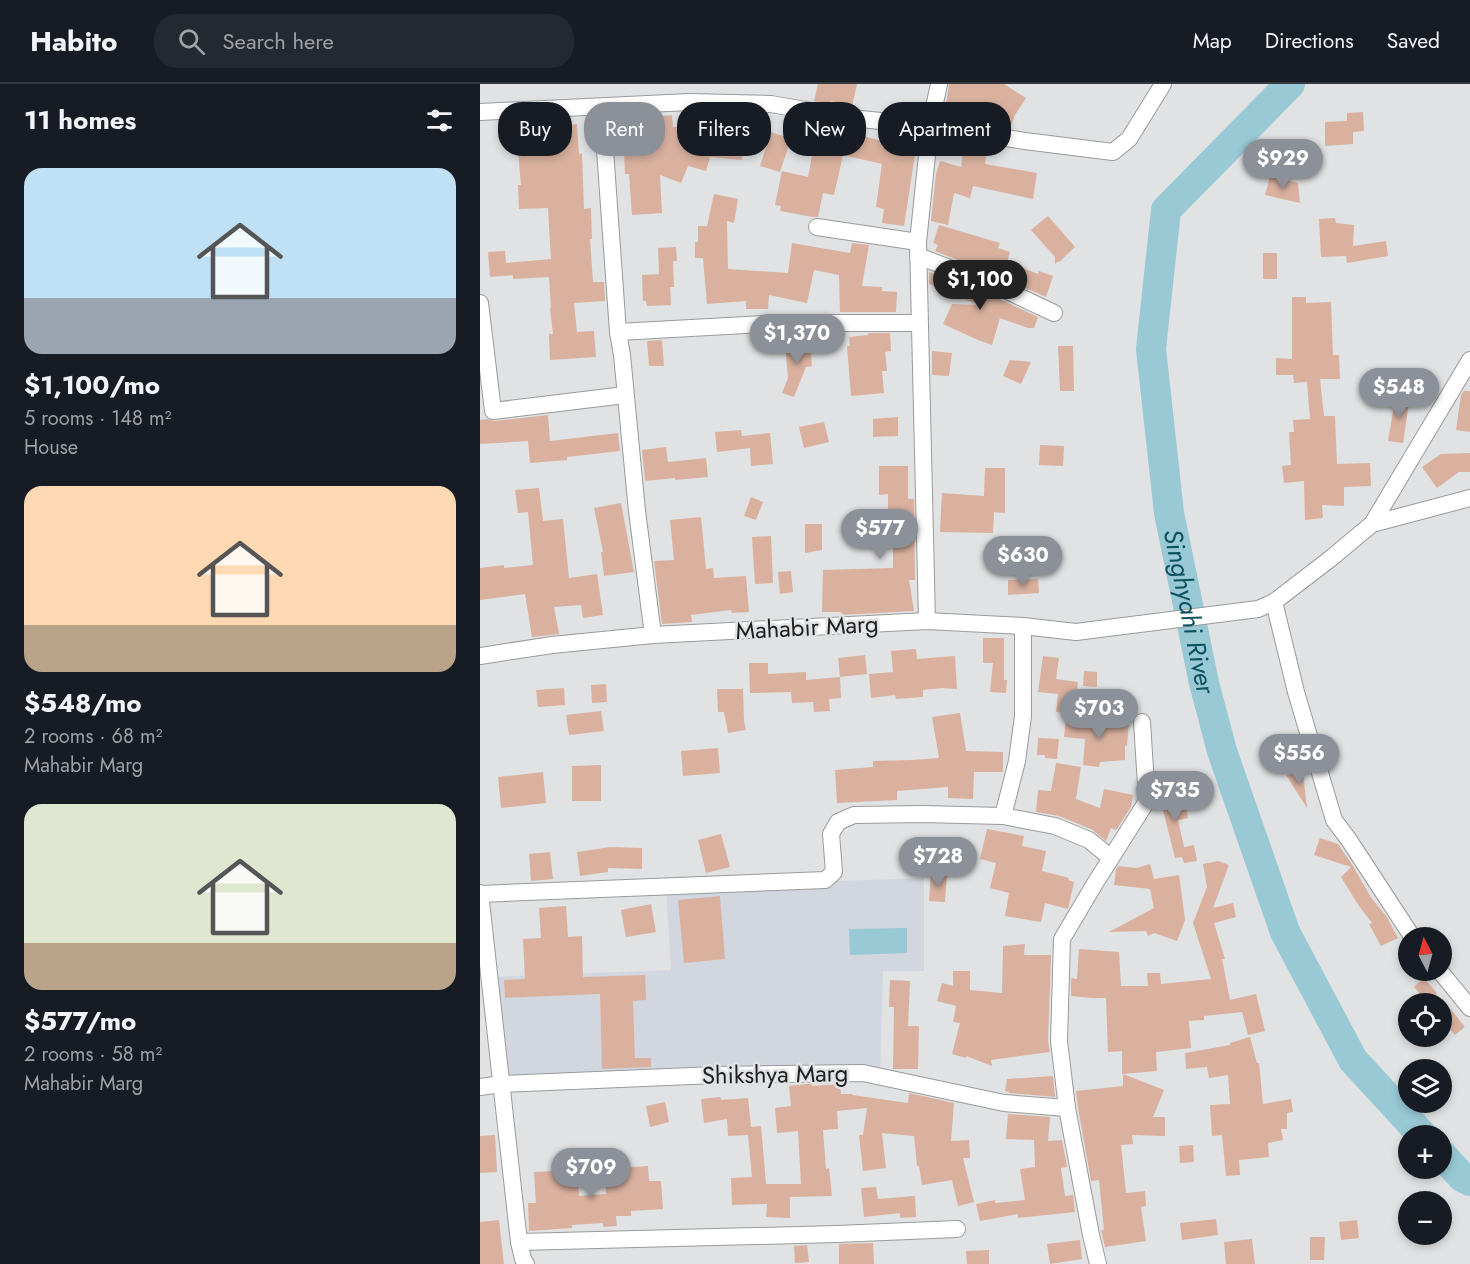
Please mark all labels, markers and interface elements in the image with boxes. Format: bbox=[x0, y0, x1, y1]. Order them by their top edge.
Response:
search box bbox=[154, 14, 574, 68]
text: Habito bbox=[30, 21, 118, 62]
icon: search bbox=[175, 25, 208, 58]
text: Search here bbox=[223, 25, 334, 57]
text: Map bbox=[1193, 26, 1232, 56]
text: Directions bbox=[1265, 26, 1354, 56]
text: Saved bbox=[1387, 26, 1440, 56]
text: 11 homes bbox=[24, 101, 136, 139]
chip: Buy bbox=[498, 102, 572, 156]
chip: Rent bbox=[584, 102, 665, 156]
chip: Filters bbox=[677, 102, 771, 156]
chip: New bbox=[783, 102, 866, 156]
chip: Apartment bbox=[878, 102, 1011, 156]
icon: filters bbox=[423, 104, 456, 137]
pin: $929 bbox=[1247, 139, 1319, 190]
text: $929 bbox=[1257, 144, 1309, 173]
icon: home bbox=[186, 207, 294, 315]
pin: $1,100 bbox=[931, 260, 1029, 311]
text: $1,100 bbox=[947, 265, 1013, 294]
pin: $1,370 bbox=[748, 314, 846, 365]
text: $1,370 bbox=[764, 319, 830, 348]
text: $1,100/mo bbox=[24, 366, 160, 404]
pin: $548 bbox=[1363, 368, 1435, 419]
text: $548 bbox=[1373, 373, 1425, 402]
text: 5 rooms · 148 m² bbox=[24, 404, 171, 433]
text: House bbox=[24, 433, 78, 462]
pin: $577 bbox=[844, 509, 916, 560]
text: $577 bbox=[855, 514, 905, 543]
icon: home bbox=[186, 525, 294, 633]
water label: Singhyahi River bbox=[1154, 526, 1225, 699]
pin: $630 bbox=[987, 536, 1059, 587]
text: $630 bbox=[997, 541, 1049, 570]
street label: Mahabir Marg bbox=[735, 606, 879, 648]
text: $548/mo bbox=[24, 684, 142, 722]
pin: $703 bbox=[1063, 689, 1135, 740]
text: $703 bbox=[1074, 694, 1124, 723]
text: 2 rooms · 68 m² bbox=[24, 722, 162, 751]
pin: $556 bbox=[1263, 734, 1335, 785]
text: $556 bbox=[1273, 739, 1325, 768]
text: Mahabir Marg bbox=[24, 751, 143, 780]
pin: $735 bbox=[1139, 771, 1211, 822]
text: $735 bbox=[1150, 776, 1200, 805]
pin: $728 bbox=[902, 837, 974, 888]
text: $728 bbox=[913, 842, 963, 871]
icon: home bbox=[186, 843, 294, 951]
north arrow bbox=[1398, 927, 1452, 981]
map controls bbox=[1398, 927, 1452, 1245]
button: locate bbox=[1398, 993, 1452, 1047]
text: $577/mo bbox=[24, 1002, 136, 1040]
text: 2 rooms · 58 m² bbox=[24, 1040, 162, 1069]
street label: Shikshya Marg bbox=[701, 1055, 849, 1093]
button: layers bbox=[1398, 1059, 1452, 1113]
text: Mahabir Marg bbox=[24, 1069, 143, 1098]
button: + bbox=[1398, 1125, 1452, 1179]
pin: $709 bbox=[555, 1148, 627, 1199]
text: $709 bbox=[565, 1153, 617, 1182]
button: − bbox=[1398, 1191, 1452, 1245]

